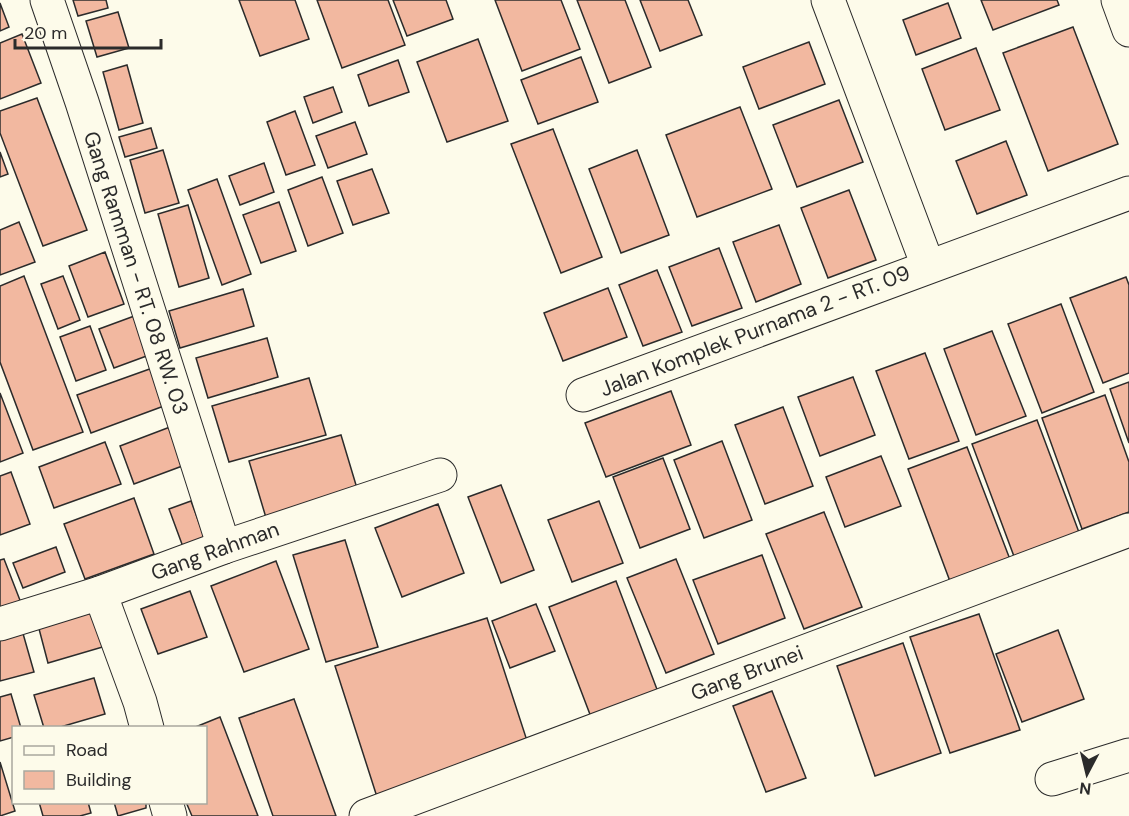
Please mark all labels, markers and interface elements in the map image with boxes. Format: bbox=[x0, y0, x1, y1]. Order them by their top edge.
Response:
scale bar bbox=[15, 12, 160, 50]
text: 20 m bbox=[24, 21, 67, 45]
street label: Gang Ramman - RT. 08 RW. 03 bbox=[77, 128, 195, 418]
street label: Jalan Komplek Purnama 2 - RT. 09 bbox=[596, 259, 914, 403]
street label: Gang Rahman bbox=[147, 515, 283, 587]
street label: Gang Brunei bbox=[687, 639, 807, 707]
legend bbox=[12, 726, 207, 804]
text: Road bbox=[66, 738, 108, 762]
north arrow bbox=[1057, 744, 1117, 804]
text: Building bbox=[66, 768, 131, 792]
text: N bbox=[1078, 777, 1092, 800]

